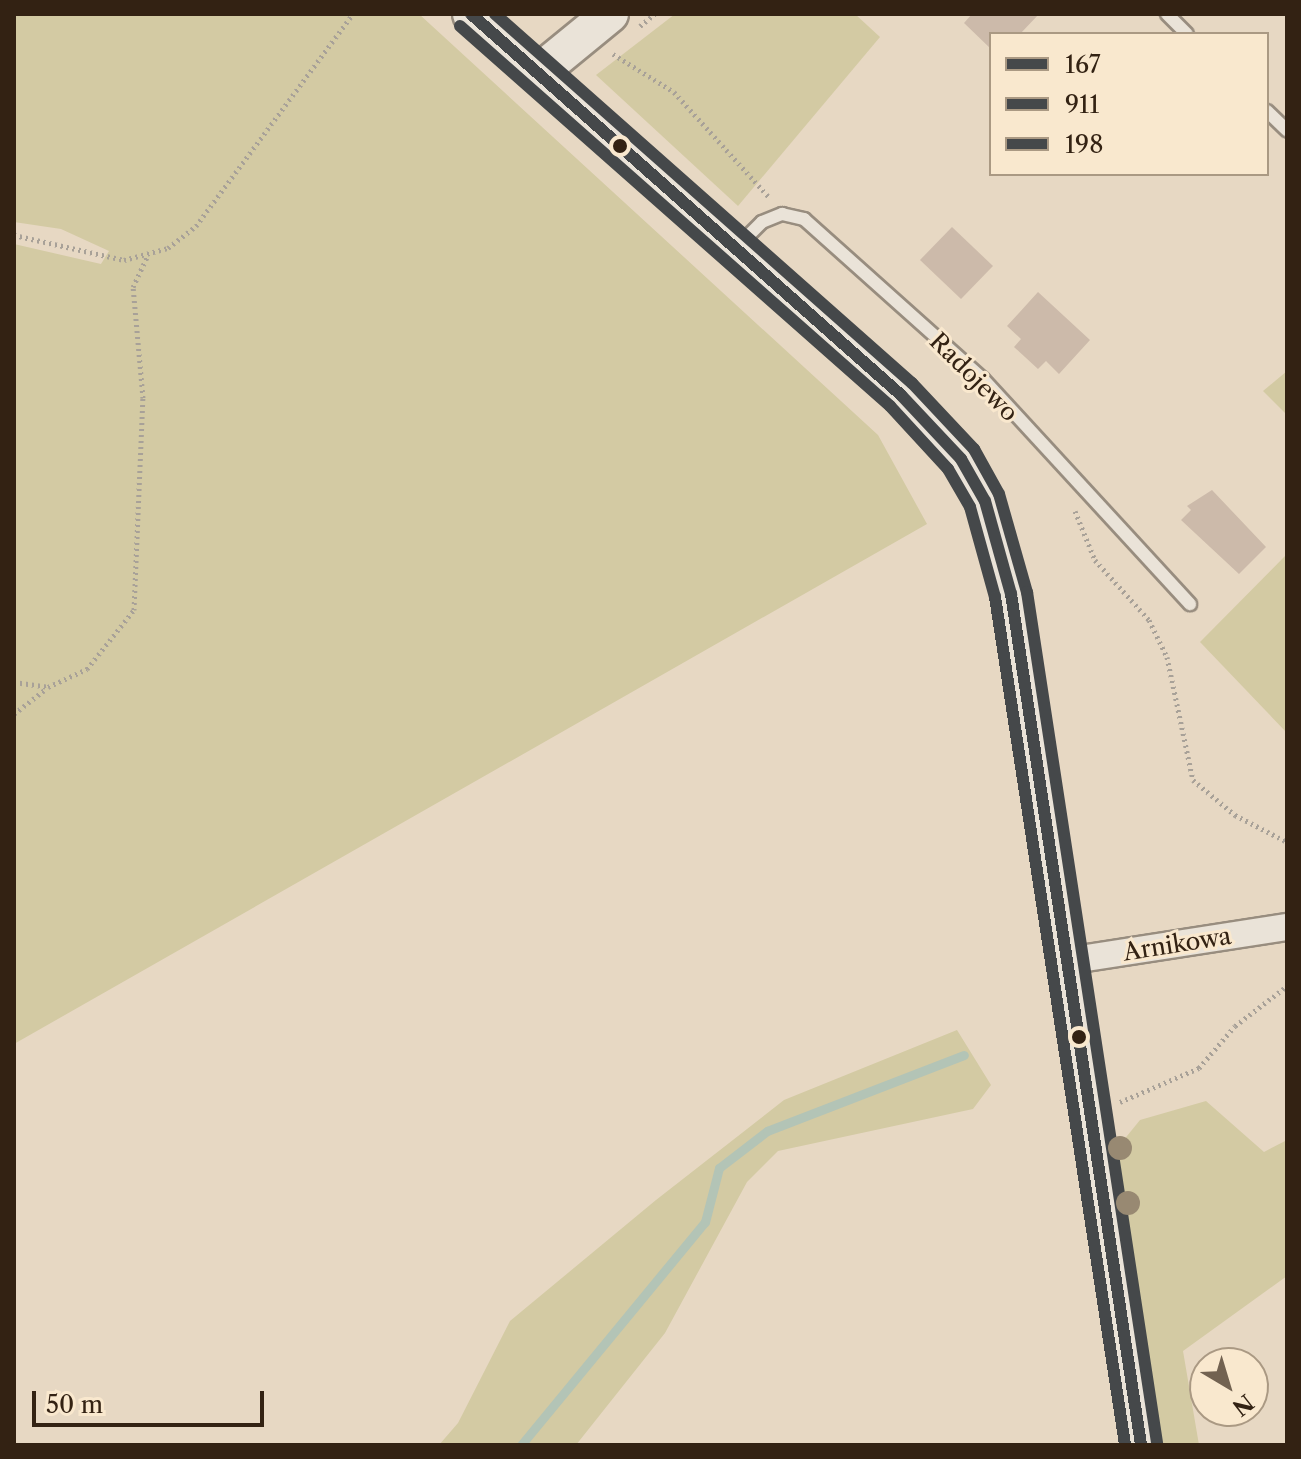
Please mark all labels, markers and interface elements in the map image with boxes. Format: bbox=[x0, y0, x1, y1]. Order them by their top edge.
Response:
legend bbox=[989, 32, 1269, 176]
text: 167 bbox=[1065, 50, 1101, 79]
text: 911 bbox=[1065, 90, 1099, 119]
text: 198 bbox=[1065, 130, 1103, 159]
unlabelled marker bbox=[612, 138, 628, 154]
street label: Radojewo bbox=[924, 327, 1024, 427]
street label: Arnikowa bbox=[1121, 921, 1233, 967]
unlabelled marker bbox=[1071, 1029, 1087, 1045]
north arrow bbox=[1189, 1347, 1269, 1427]
scale bar bbox=[36, 1375, 268, 1425]
text: N bbox=[1227, 1388, 1259, 1421]
text: 50 m bbox=[46, 1390, 103, 1419]

